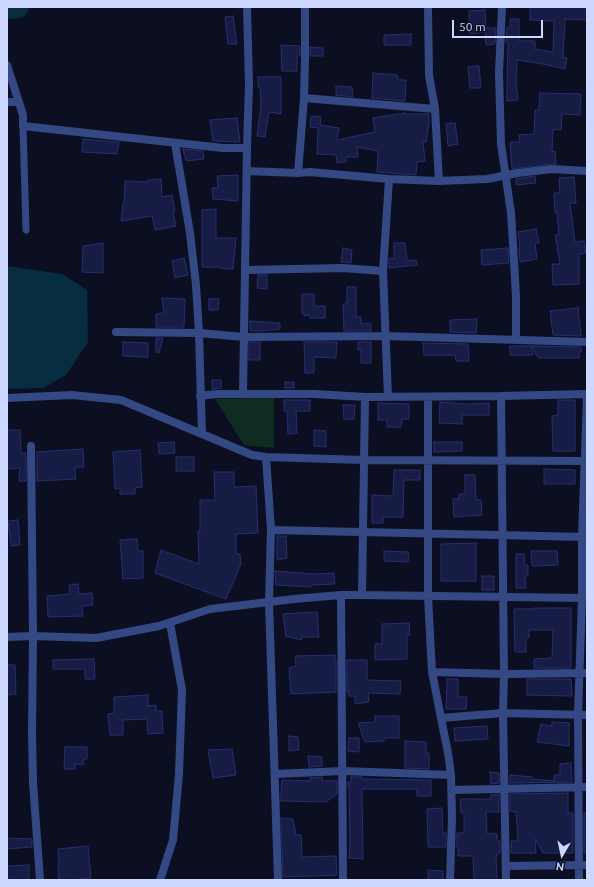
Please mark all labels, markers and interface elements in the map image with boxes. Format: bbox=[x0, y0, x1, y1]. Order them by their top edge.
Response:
scale bar bbox=[454, 12, 545, 38]
text: 50 m bbox=[459, 20, 486, 33]
north arrow bbox=[542, 835, 582, 875]
text: N bbox=[555, 860, 565, 873]

